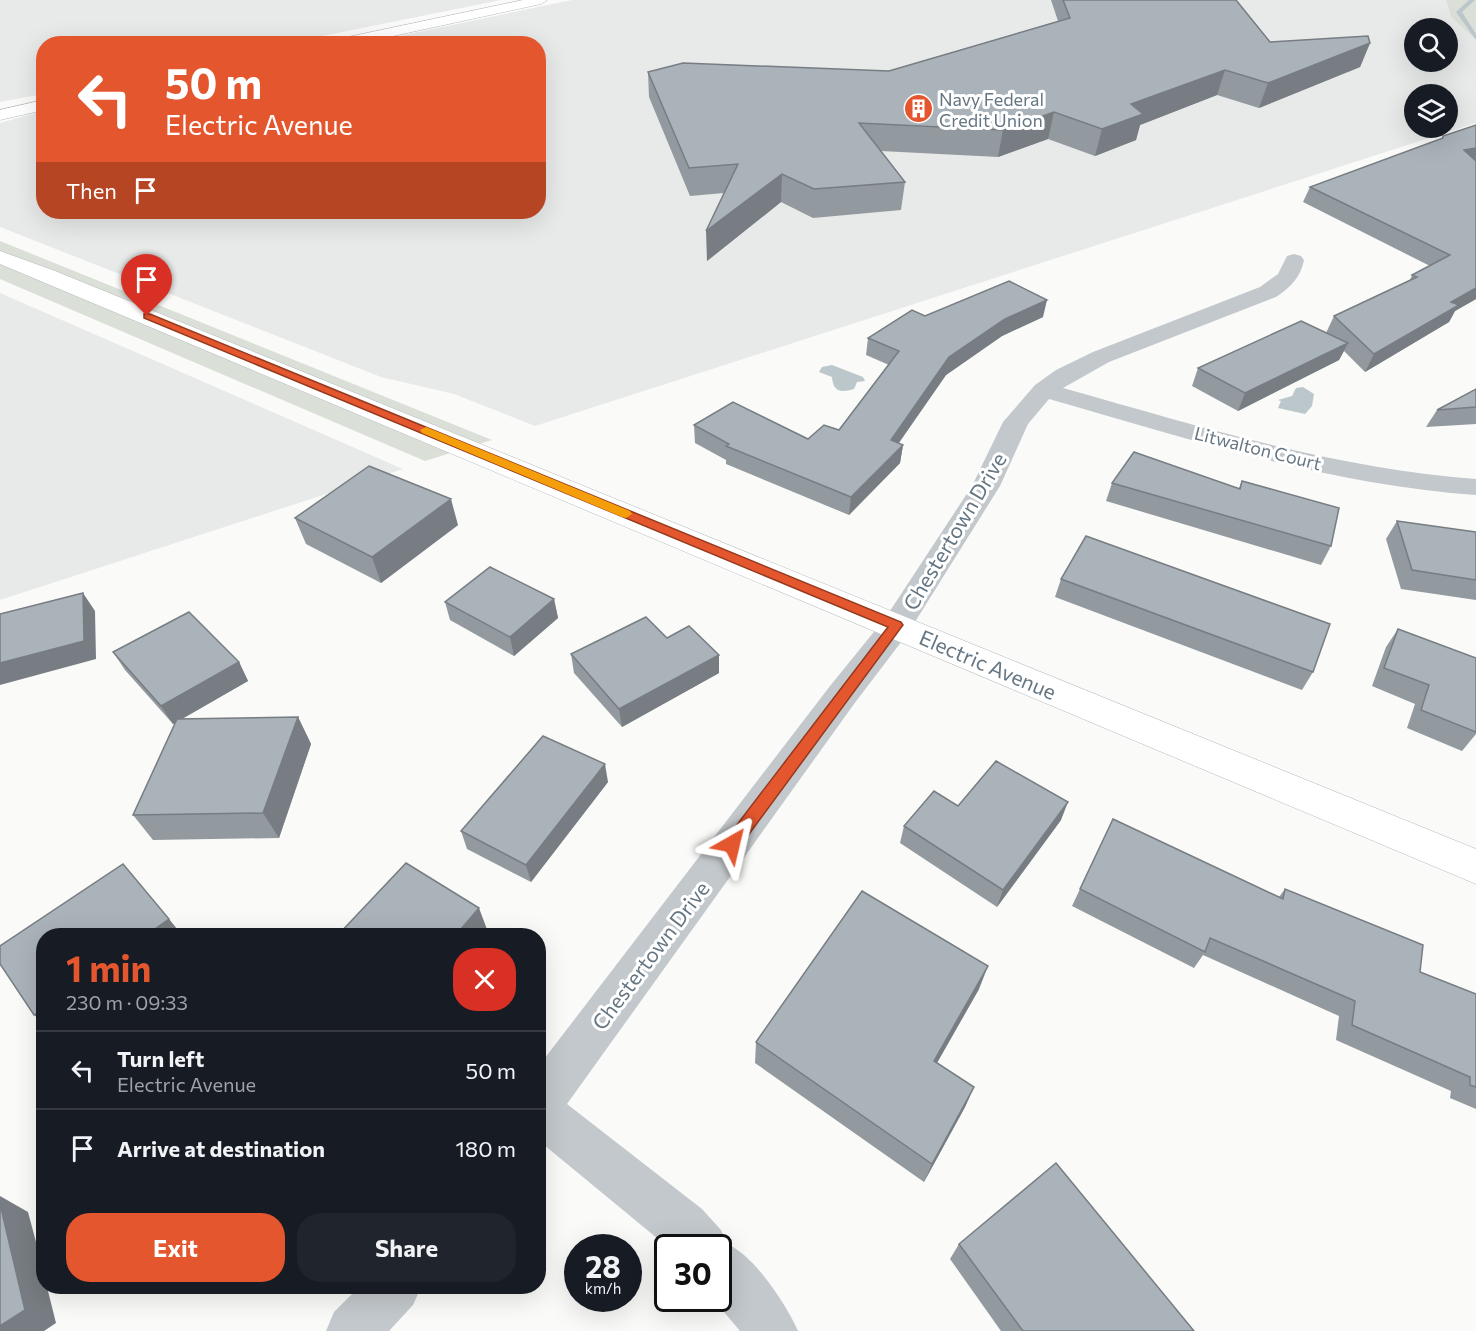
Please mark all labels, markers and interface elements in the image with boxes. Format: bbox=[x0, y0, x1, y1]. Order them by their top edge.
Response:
map controls bbox=[1404, 18, 1458, 138]
button: search bbox=[1404, 18, 1458, 72]
text: 50 m bbox=[165, 56, 262, 108]
icon: left bbox=[66, 60, 144, 138]
button: layers bbox=[1404, 84, 1458, 138]
place label: Navy Federal Credit Union bbox=[939, 88, 1044, 131]
building icon: Navy Federal Credit Union bbox=[902, 93, 934, 125]
text: Electric Avenue bbox=[165, 108, 353, 141]
icon: arrive bbox=[129, 174, 162, 207]
text: Then bbox=[66, 177, 117, 204]
pin bbox=[121, 254, 172, 316]
icon: arrive bbox=[130, 263, 163, 296]
street label: Litwalton Court bbox=[1192, 422, 1324, 474]
street label: Chestertown Drive bbox=[897, 448, 1011, 614]
street label: Electric Avenue bbox=[916, 624, 1060, 704]
position arrow bbox=[700, 812, 764, 876]
street label: Chestertown Drive bbox=[586, 876, 714, 1034]
text: 1 min bbox=[66, 945, 151, 989]
button: close bbox=[453, 948, 516, 1011]
text: 230 m · 09:33 bbox=[66, 990, 188, 1014]
text: Turn left bbox=[117, 1045, 204, 1072]
icon: left bbox=[66, 1054, 99, 1087]
text: 50 m bbox=[466, 1057, 516, 1084]
text: Electric Avenue bbox=[117, 1072, 256, 1096]
icon: arrive bbox=[66, 1132, 99, 1165]
text: Arrive at destination bbox=[117, 1135, 325, 1162]
text: 180 m bbox=[455, 1135, 516, 1162]
button: Exit bbox=[66, 1213, 285, 1282]
button: Share bbox=[297, 1213, 516, 1282]
speed limit sign: 30 bbox=[654, 1234, 732, 1312]
text: 28 bbox=[585, 1247, 621, 1284]
text: km/h bbox=[585, 1279, 621, 1297]

